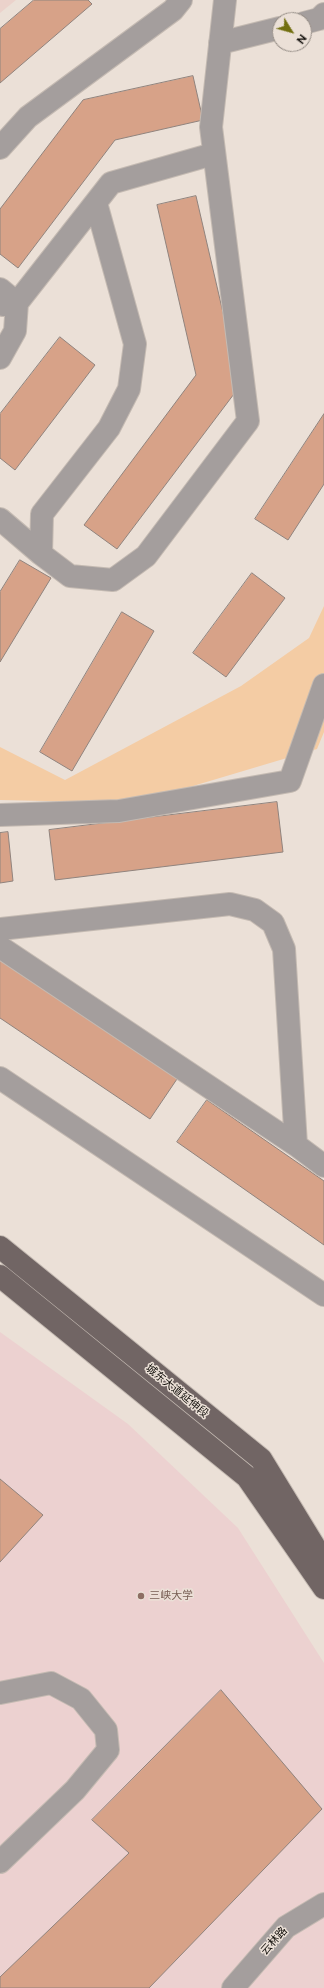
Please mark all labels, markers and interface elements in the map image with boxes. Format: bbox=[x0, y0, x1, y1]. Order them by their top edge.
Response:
north arrow bbox=[272, 12, 312, 52]
text: N bbox=[293, 32, 309, 46]
street label: 城东大道延伸段 bbox=[143, 1362, 211, 1420]
place label: 三峡大学 bbox=[149, 1589, 193, 1603]
marker: 三峡大学 bbox=[136, 1591, 146, 1601]
street label: 云林路 bbox=[258, 1924, 290, 1958]

